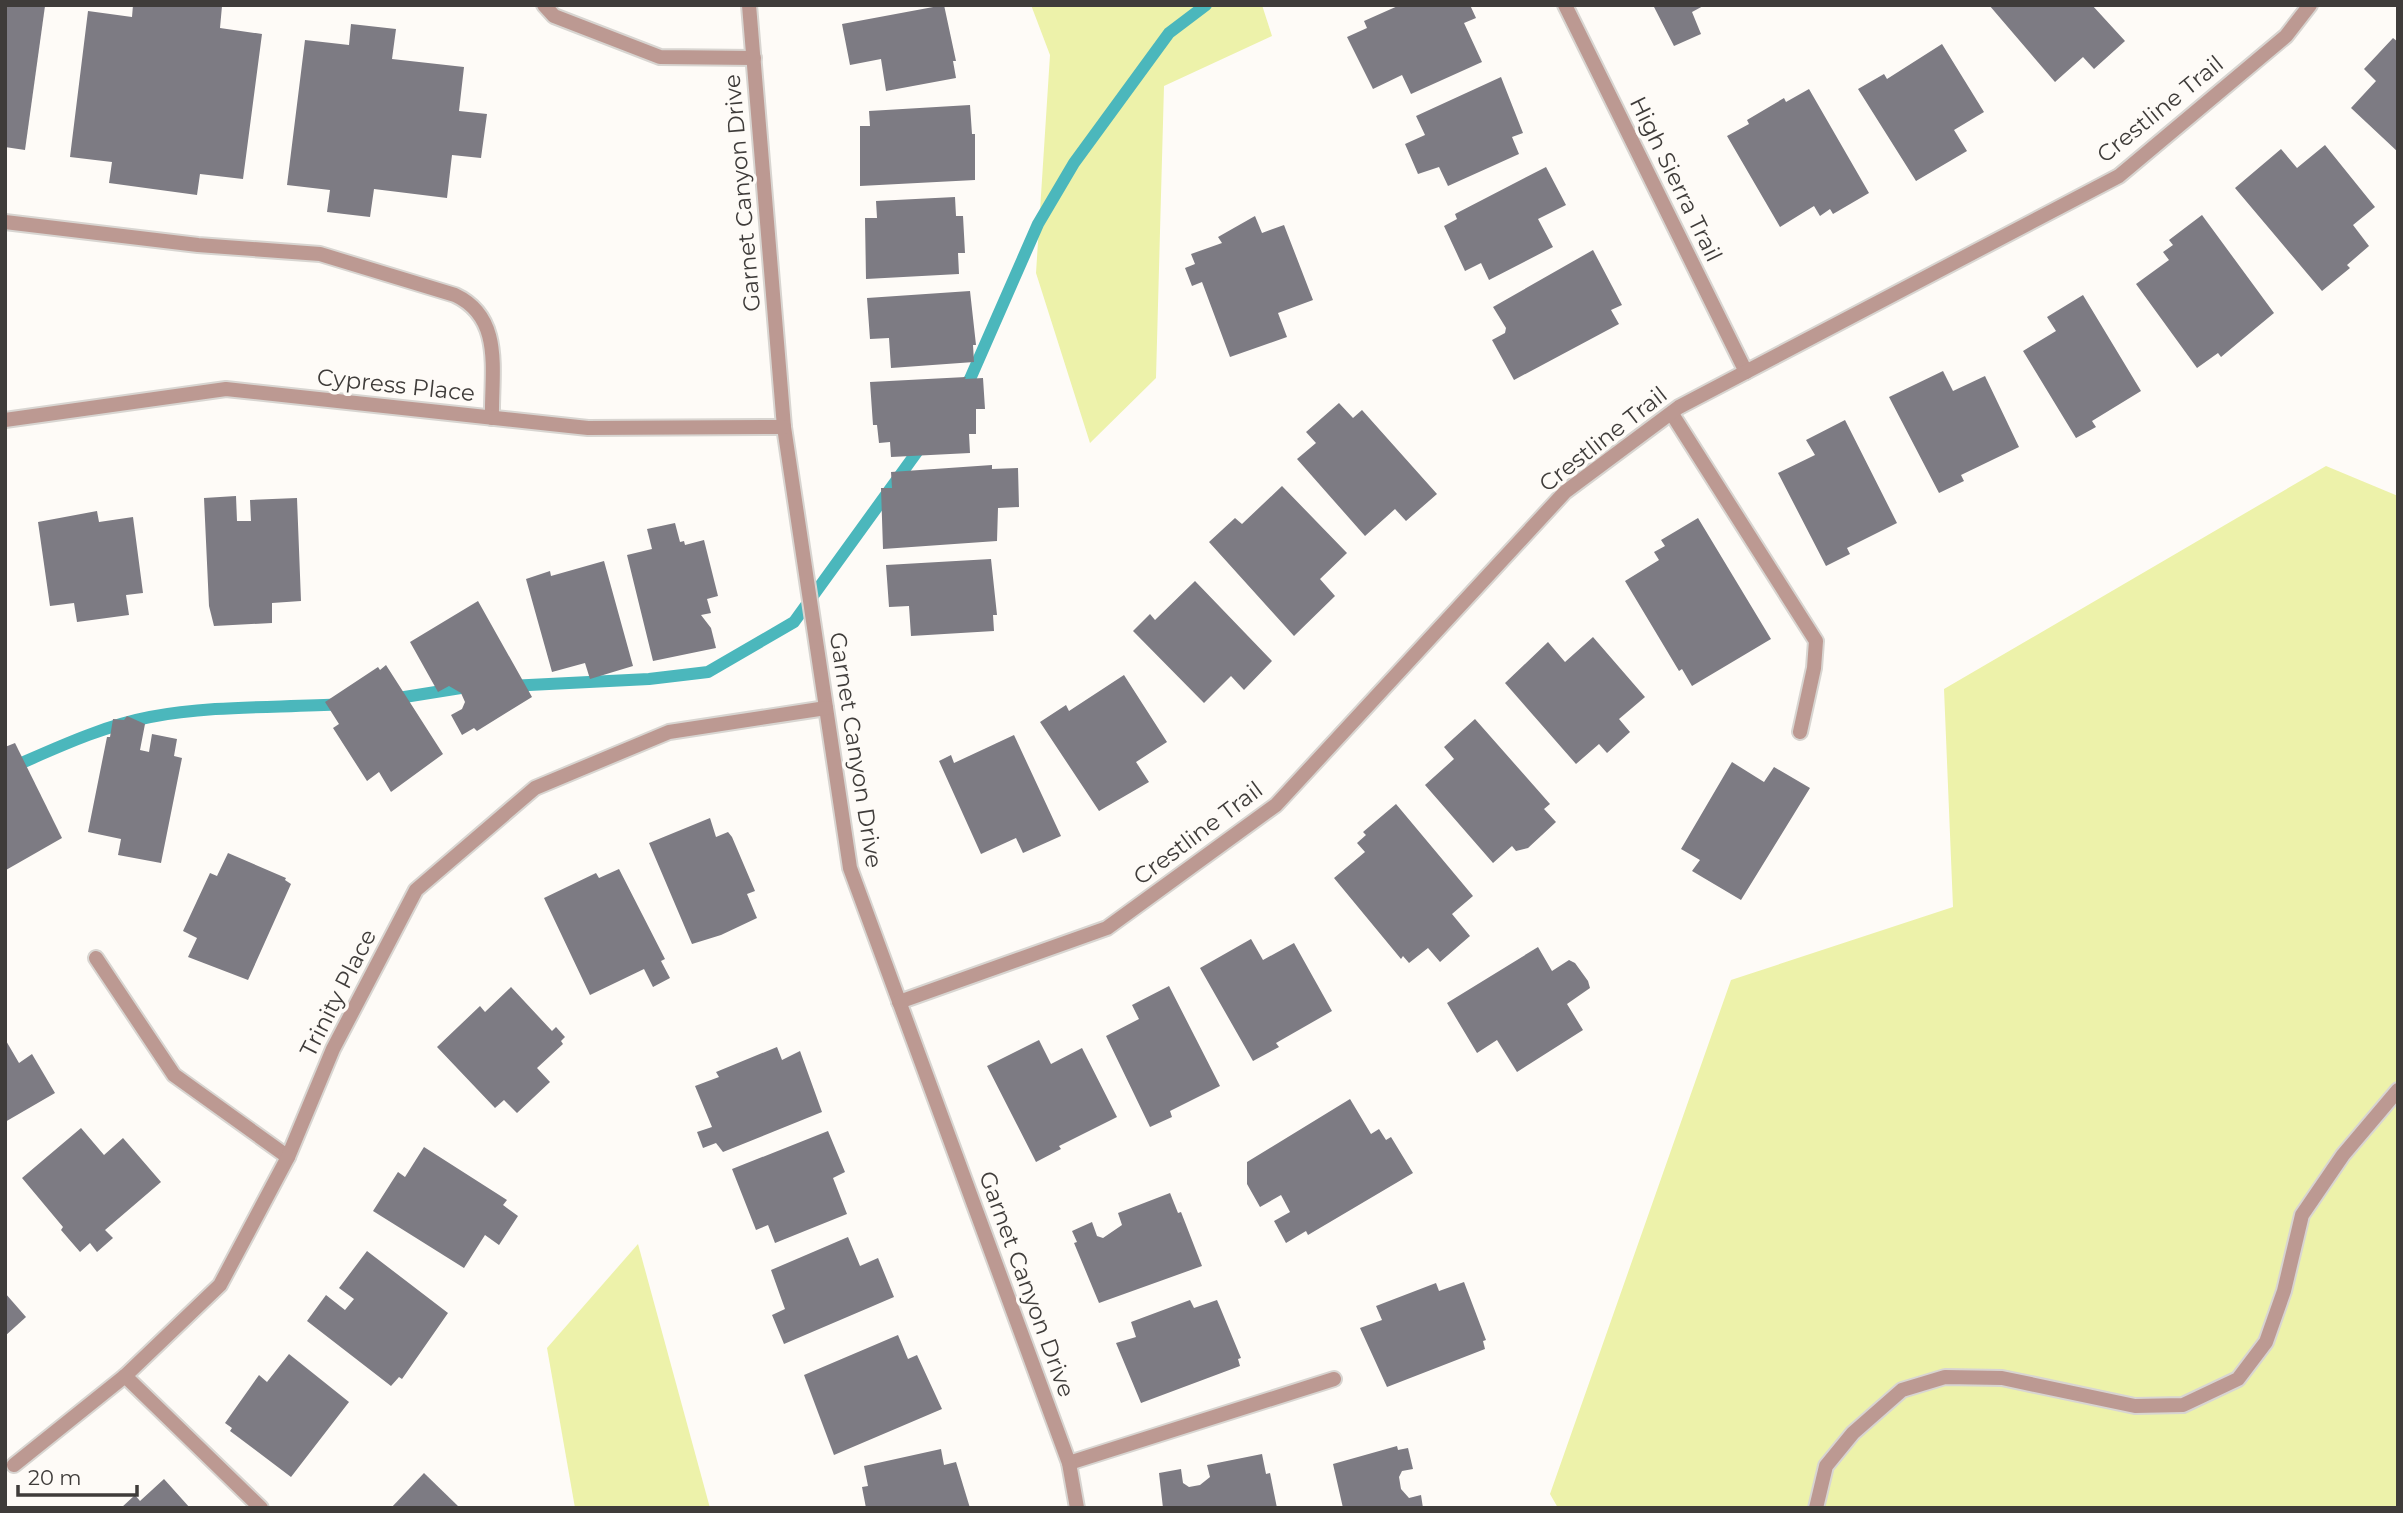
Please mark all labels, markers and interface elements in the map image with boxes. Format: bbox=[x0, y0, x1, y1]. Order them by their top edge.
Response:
street label: Crestline Trail bbox=[2091, 49, 2229, 169]
street label: Garnet Canyon Drive bbox=[718, 73, 766, 313]
street label: High Sierra Trail bbox=[1624, 92, 1728, 266]
street label: Cypress Place bbox=[316, 363, 476, 407]
street label: Crestline Trail bbox=[1533, 380, 1673, 498]
street label: Garnet Canyon Drive bbox=[824, 630, 888, 870]
street label: Crestline Trail bbox=[1128, 775, 1268, 891]
street label: Trinity Place bbox=[294, 924, 382, 1062]
street label: Garnet Canyon Drive bbox=[973, 1167, 1081, 1401]
scale bar bbox=[18, 1454, 136, 1498]
text: 20 m bbox=[28, 1465, 82, 1490]

